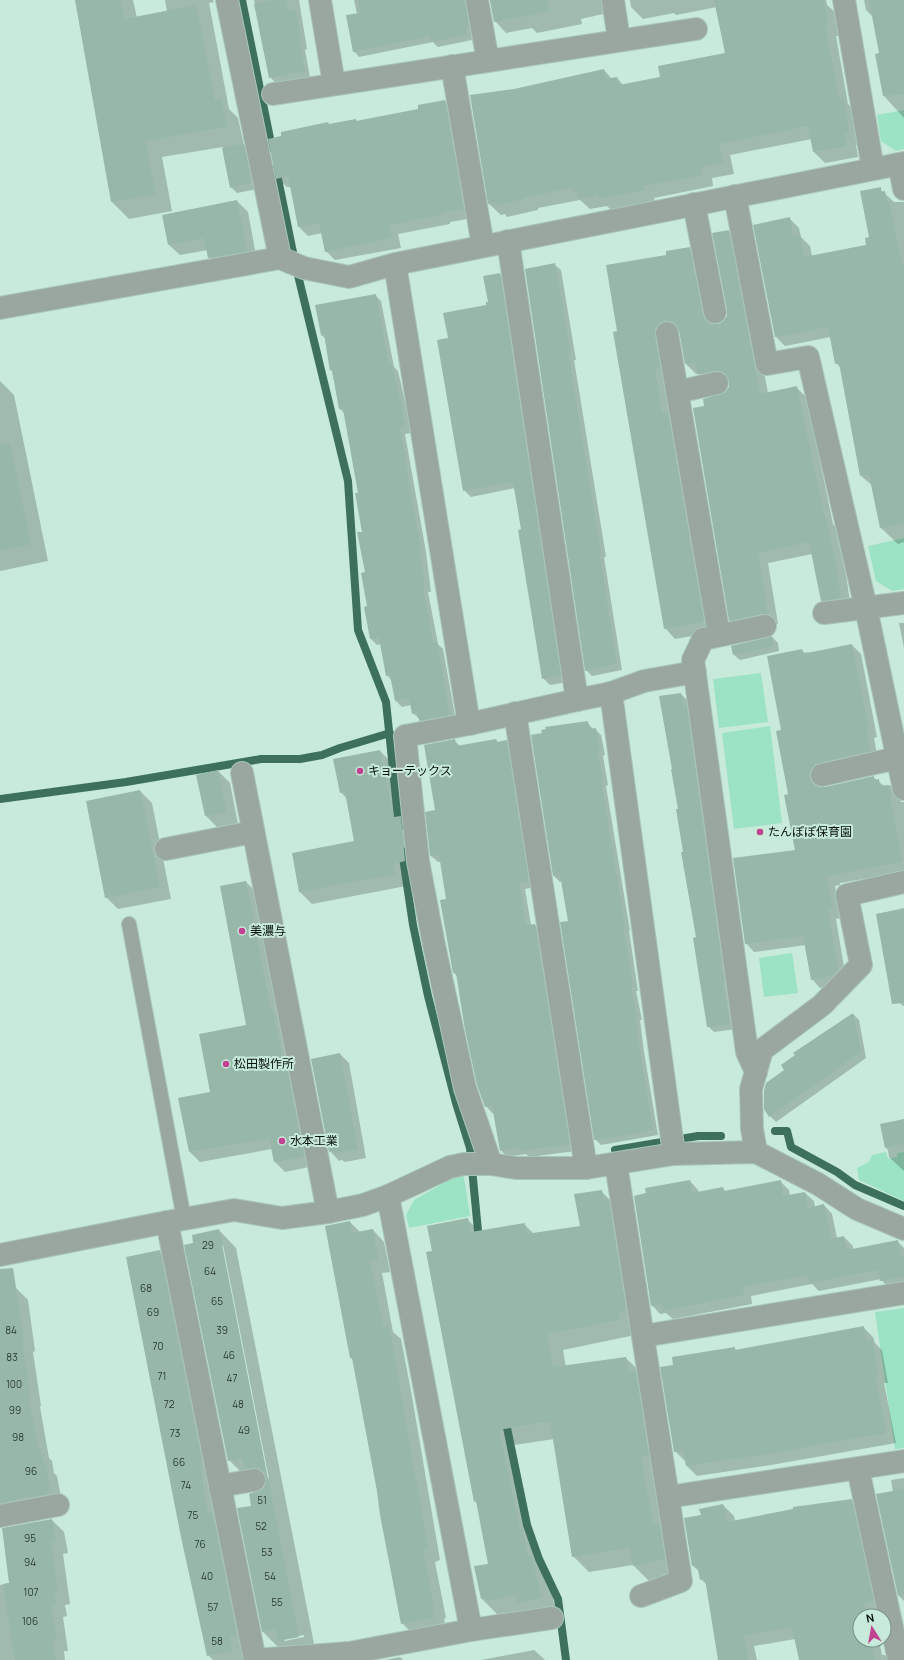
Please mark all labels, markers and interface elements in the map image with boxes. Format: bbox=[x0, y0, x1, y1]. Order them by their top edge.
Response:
place label: キョーテックス bbox=[368, 762, 452, 779]
marker: キョーテックス bbox=[355, 766, 365, 776]
place label: たんぽぽ保育園 bbox=[768, 823, 852, 840]
marker: たんぽぽ保育園 bbox=[755, 827, 765, 837]
place label: 美濃与 bbox=[250, 922, 286, 939]
marker: 美濃与 bbox=[237, 926, 247, 936]
place label: 松田製作所 bbox=[234, 1055, 294, 1072]
marker: 松田製作所 bbox=[221, 1059, 231, 1069]
place label: 水本工業 bbox=[290, 1132, 338, 1149]
marker: 水本工業 bbox=[277, 1136, 287, 1146]
house number: 29 bbox=[202, 1238, 214, 1252]
house number: 64 bbox=[204, 1264, 216, 1278]
house number: 68 bbox=[140, 1281, 152, 1295]
house number: 65 bbox=[211, 1294, 223, 1308]
house number: 69 bbox=[147, 1305, 159, 1319]
house number: 84 bbox=[5, 1323, 17, 1337]
house number: 39 bbox=[216, 1323, 228, 1337]
house number: 70 bbox=[152, 1339, 164, 1353]
house number: 46 bbox=[223, 1348, 235, 1362]
house number: 83 bbox=[6, 1350, 18, 1364]
house number: 71 bbox=[158, 1369, 166, 1383]
house number: 47 bbox=[227, 1371, 237, 1385]
house number: 100 bbox=[6, 1377, 22, 1391]
house number: 72 bbox=[164, 1397, 175, 1411]
house number: 48 bbox=[232, 1397, 244, 1411]
house number: 99 bbox=[9, 1403, 21, 1417]
house number: 49 bbox=[238, 1423, 250, 1437]
house number: 73 bbox=[170, 1426, 180, 1440]
house number: 98 bbox=[12, 1430, 24, 1444]
house number: 66 bbox=[173, 1455, 185, 1469]
house number: 96 bbox=[25, 1464, 37, 1478]
house number: 74 bbox=[181, 1478, 191, 1492]
house number: 51 bbox=[257, 1493, 267, 1507]
house number: 75 bbox=[188, 1508, 199, 1522]
house number: 52 bbox=[255, 1519, 267, 1533]
house number: 95 bbox=[24, 1531, 36, 1545]
house number: 76 bbox=[194, 1537, 206, 1551]
house number: 53 bbox=[261, 1545, 273, 1559]
house number: 94 bbox=[24, 1555, 36, 1569]
house number: 40 bbox=[201, 1569, 213, 1583]
house number: 54 bbox=[264, 1569, 276, 1583]
house number: 107 bbox=[23, 1585, 39, 1599]
house number: 55 bbox=[271, 1595, 283, 1609]
house number: 57 bbox=[208, 1600, 218, 1614]
north arrow bbox=[852, 1608, 892, 1648]
text: N bbox=[865, 1610, 875, 1626]
house number: 106 bbox=[22, 1614, 38, 1628]
house number: 58 bbox=[211, 1634, 223, 1648]

